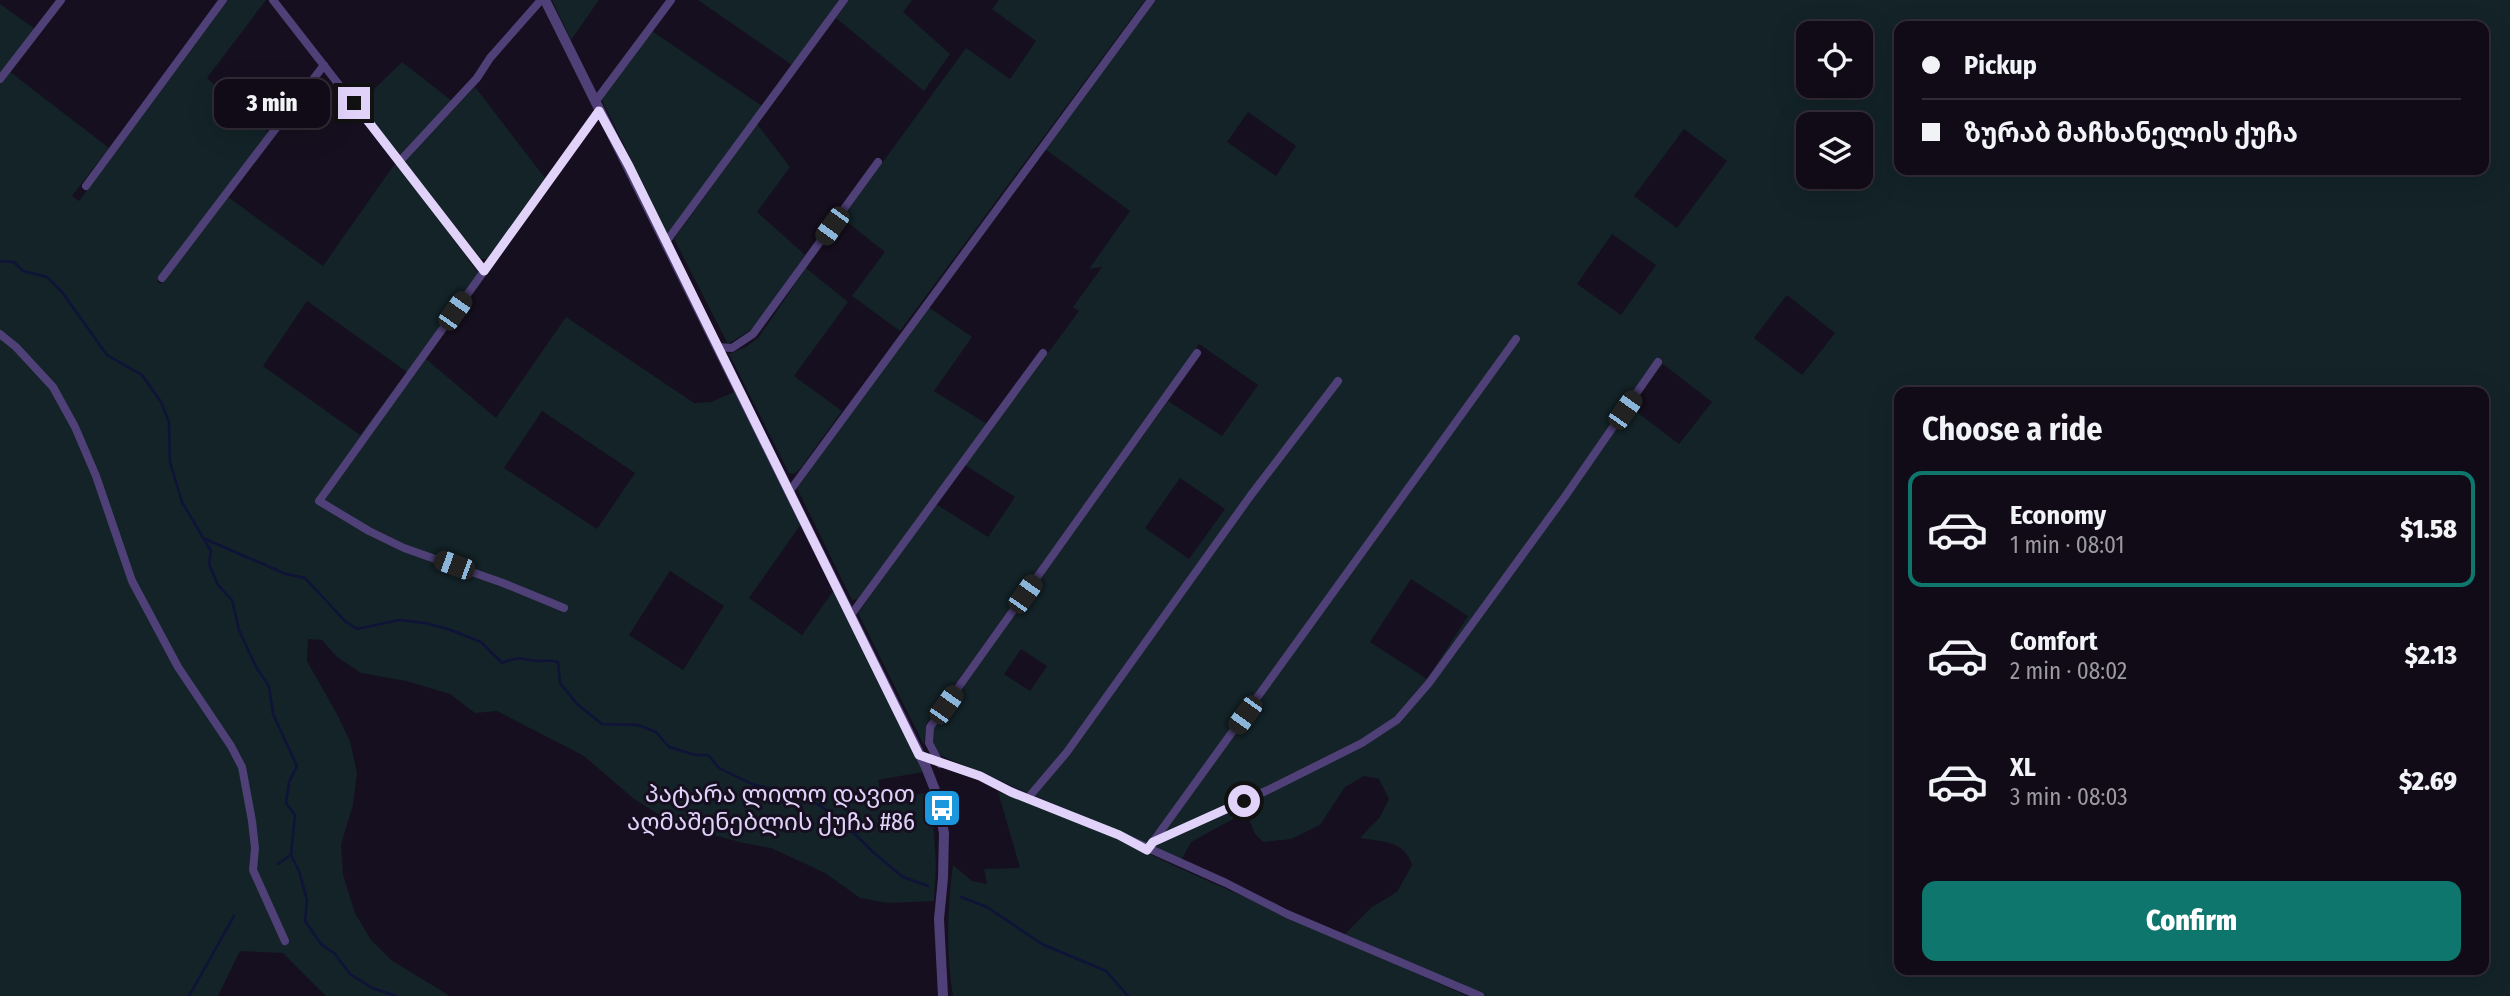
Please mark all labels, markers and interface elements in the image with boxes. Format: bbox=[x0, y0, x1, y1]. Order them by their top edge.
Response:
map controls bbox=[1796, 21, 1873, 189]
button: locate bbox=[1796, 21, 1873, 98]
text: Pickup bbox=[1964, 50, 2037, 81]
callout: 3 min bbox=[214, 78, 330, 128]
route end bbox=[338, 87, 370, 119]
text: 3 min bbox=[246, 89, 298, 117]
button: layers bbox=[1796, 112, 1873, 189]
text: ზურაბ მაჩხანელის ქუჩა bbox=[1964, 118, 2298, 149]
car bbox=[812, 203, 853, 249]
car bbox=[435, 288, 476, 334]
car bbox=[1605, 387, 1646, 433]
text: Choose a ride bbox=[1922, 410, 2103, 448]
icon: car bbox=[1926, 498, 1989, 561]
text: Economy bbox=[2010, 500, 2106, 531]
text: $1.58 bbox=[2400, 514, 2457, 545]
text: 1 min · 08:01 bbox=[2010, 531, 2124, 559]
car bbox=[431, 548, 478, 582]
car bbox=[1005, 571, 1046, 617]
icon: car bbox=[1926, 624, 1989, 687]
text: Comfort bbox=[2010, 626, 2098, 657]
text: $2.13 bbox=[2405, 640, 2457, 671]
text: 2 min · 08:02 bbox=[2010, 657, 2127, 685]
car bbox=[926, 682, 967, 728]
car bbox=[1225, 692, 1266, 738]
icon: car bbox=[1926, 750, 1989, 813]
text: XL bbox=[2010, 752, 2036, 783]
text: $2.69 bbox=[2399, 766, 2457, 797]
place label: პატარა ლილო დავით აღმაშენებლის ქუჩა #86 bbox=[627, 780, 915, 837]
text: 3 min · 08:03 bbox=[2010, 783, 2128, 811]
route start bbox=[1228, 785, 1260, 817]
bus stop icon: პატარა ლილო დავით აღმაშენებლის ქუჩა #86 bbox=[921, 787, 963, 829]
button: Confirm bbox=[1922, 881, 2461, 961]

